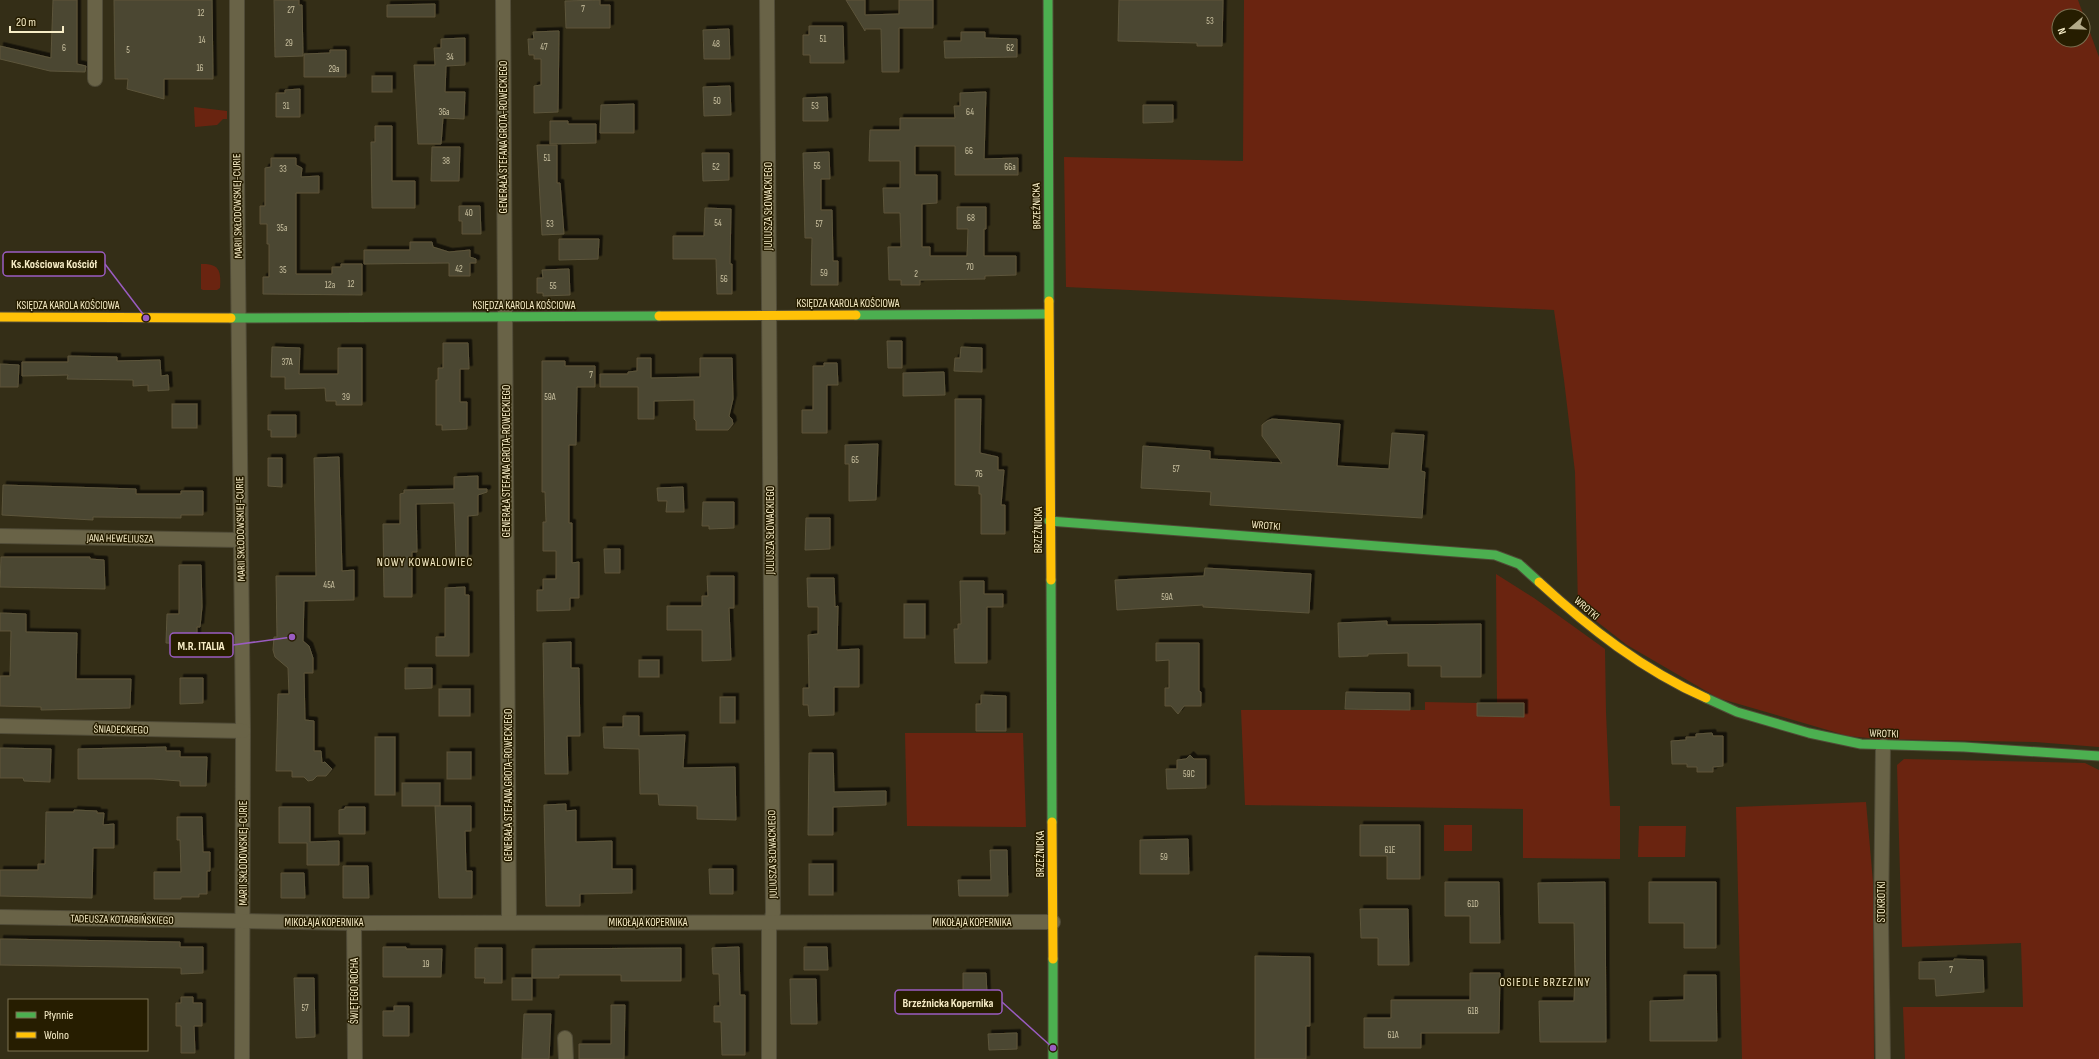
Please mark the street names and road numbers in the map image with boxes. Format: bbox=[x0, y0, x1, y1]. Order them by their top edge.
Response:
street label: GENERAŁA STEFANA GROTA-ROWECKIEGO bbox=[497, 60, 510, 214]
street label: MARII SKŁODOWSKIEJ-CURIE bbox=[230, 154, 245, 258]
street label: JULIUSZA SŁOWACKIEGO bbox=[762, 162, 775, 251]
street label: BRZEŹNICKA bbox=[1030, 182, 1043, 229]
street label: KSIĘDZA KAROLA KOŚCIOWA bbox=[797, 297, 900, 310]
street label: KSIĘDZA KAROLA KOŚCIOWA bbox=[17, 299, 120, 312]
street label: KSIĘDZA KAROLA KOŚCIOWA bbox=[473, 299, 576, 312]
street label: GENERAŁA STEFANA GROTA-ROWECKIEGO bbox=[500, 384, 513, 538]
street label: MARII SKŁODOWSKIEJ-CURIE bbox=[233, 477, 248, 581]
street label: JULIUSZA SŁOWACKIEGO bbox=[764, 486, 777, 575]
street label: BRZEŹNICKA bbox=[1032, 506, 1045, 553]
street label: WROTKI bbox=[1251, 518, 1281, 533]
street label: JANA HEWELIUSZA bbox=[86, 531, 154, 546]
street label: WROTKI bbox=[1571, 594, 1602, 623]
street label: GENERAŁA STEFANA GROTA-ROWECKIEGO bbox=[502, 708, 515, 862]
street label: ŚNIADECKIEGO bbox=[93, 723, 149, 736]
street label: WROTKI bbox=[1869, 726, 1899, 741]
street label: MARII SKŁODOWSKIEJ-CURIE bbox=[237, 801, 250, 905]
street label: JULIUSZA SŁOWACKIEGO bbox=[765, 810, 780, 899]
street label: BRZEŹNICKA bbox=[1034, 830, 1047, 877]
street label: STOKROTKI bbox=[1875, 881, 1888, 923]
street label: TADEUSZA KOTARBIŃSKIEGO bbox=[70, 912, 174, 927]
street label: MIKOŁAJA KOPERNIKA bbox=[285, 916, 364, 929]
street label: MIKOŁAJA KOPERNIKA bbox=[609, 916, 688, 929]
street label: MIKOŁAJA KOPERNIKA bbox=[933, 916, 1012, 929]
street label: ŚWIĘTEGO ROCHA bbox=[348, 958, 361, 1024]

